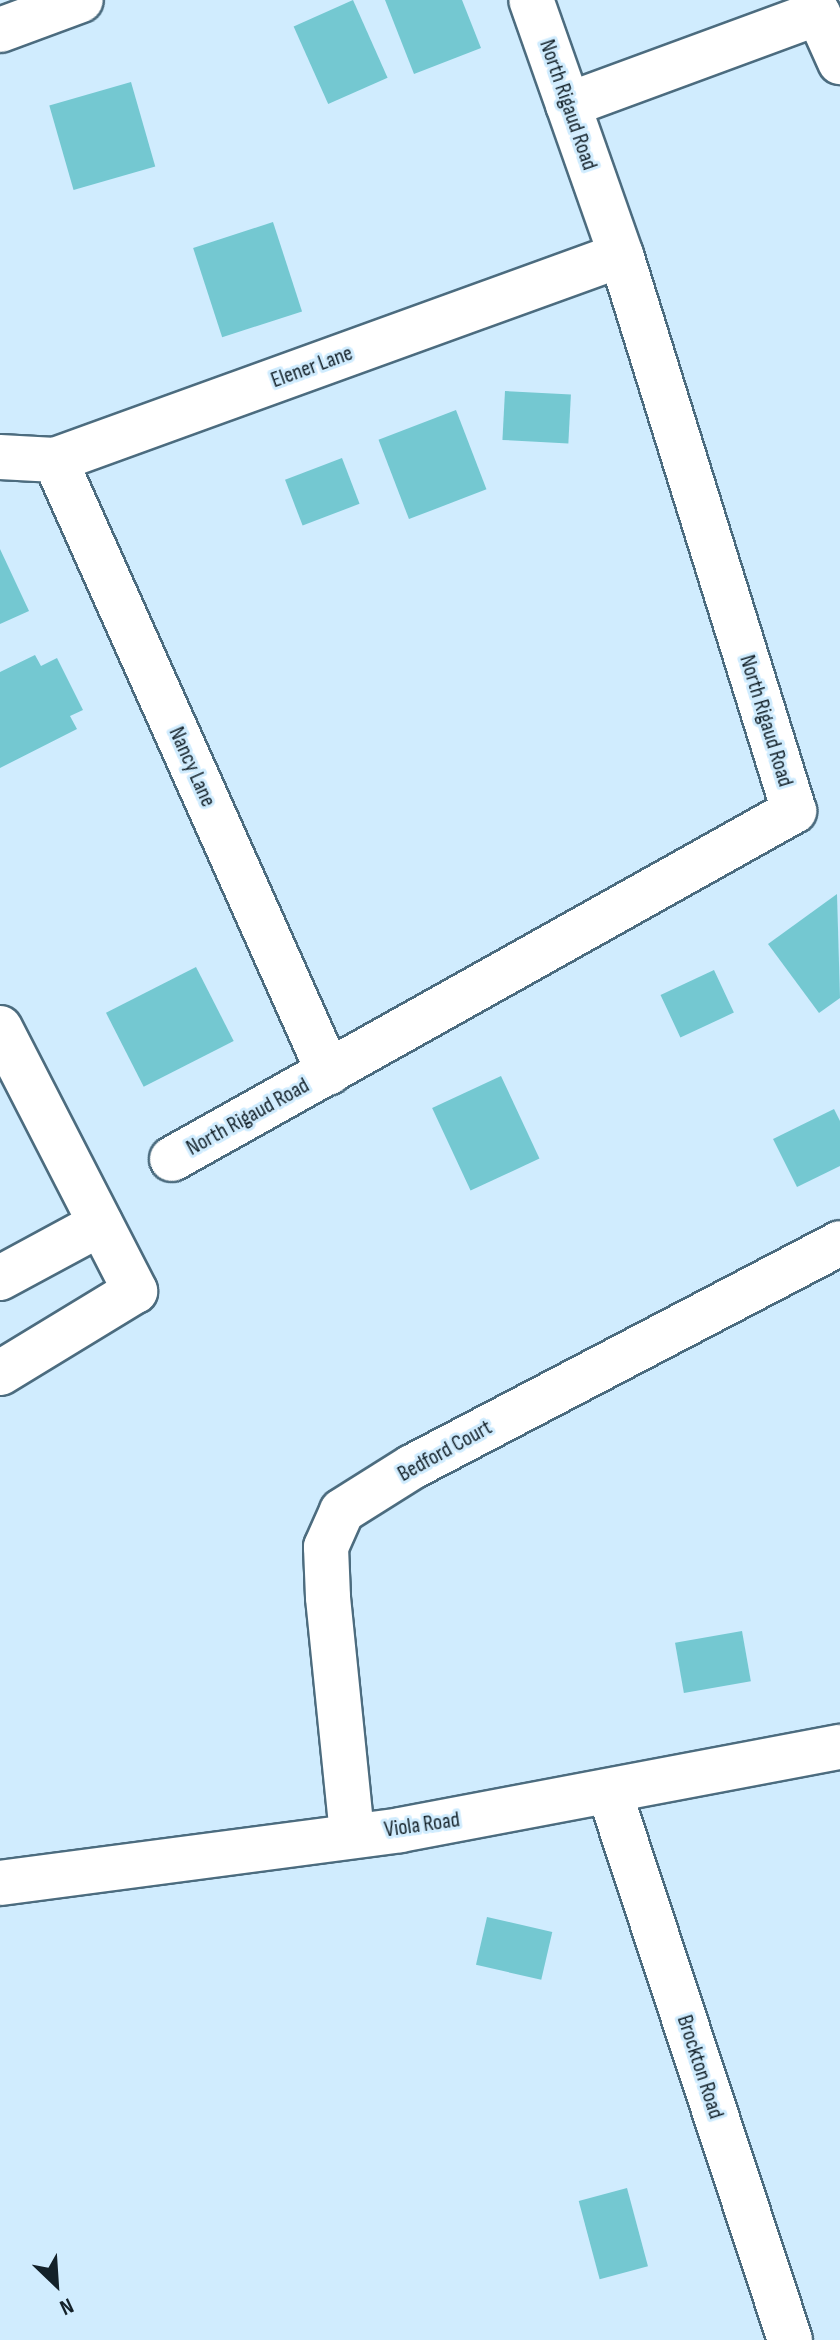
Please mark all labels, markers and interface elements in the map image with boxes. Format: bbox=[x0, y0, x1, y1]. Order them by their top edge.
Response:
street label: North Rigaud Road bbox=[533, 36, 603, 174]
street label: Elener Lane bbox=[268, 340, 356, 394]
street label: North Rigaud Road bbox=[733, 652, 799, 790]
street label: Nancy Lane bbox=[163, 723, 221, 811]
street label: North Rigaud Road bbox=[182, 1072, 314, 1162]
street label: Bedford Court bbox=[393, 1414, 497, 1488]
street label: Viola Road bbox=[383, 1807, 461, 1843]
street label: Brockton Road bbox=[671, 2012, 729, 2122]
north arrow bbox=[16, 2244, 96, 2324]
text: N bbox=[55, 2291, 77, 2321]

